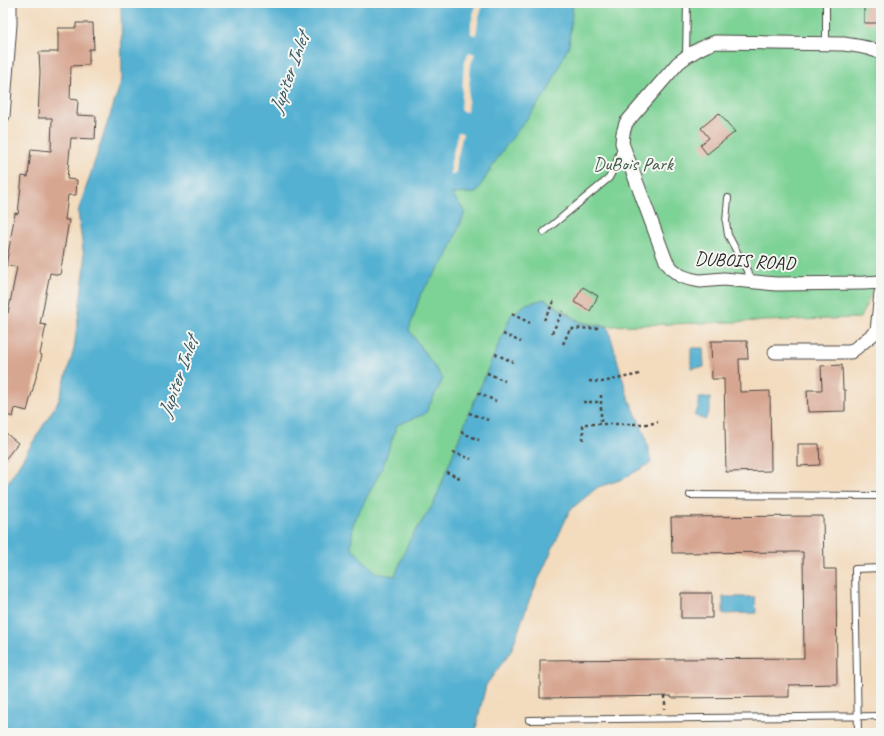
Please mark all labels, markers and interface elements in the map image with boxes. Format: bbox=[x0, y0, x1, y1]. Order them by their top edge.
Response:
water label: Jupiter Inlet bbox=[262, 25, 317, 118]
park label: DuBois Park bbox=[593, 152, 675, 176]
street label: DUBOIS ROAD bbox=[694, 246, 798, 276]
water label: Jupiter Inlet bbox=[151, 329, 206, 422]

